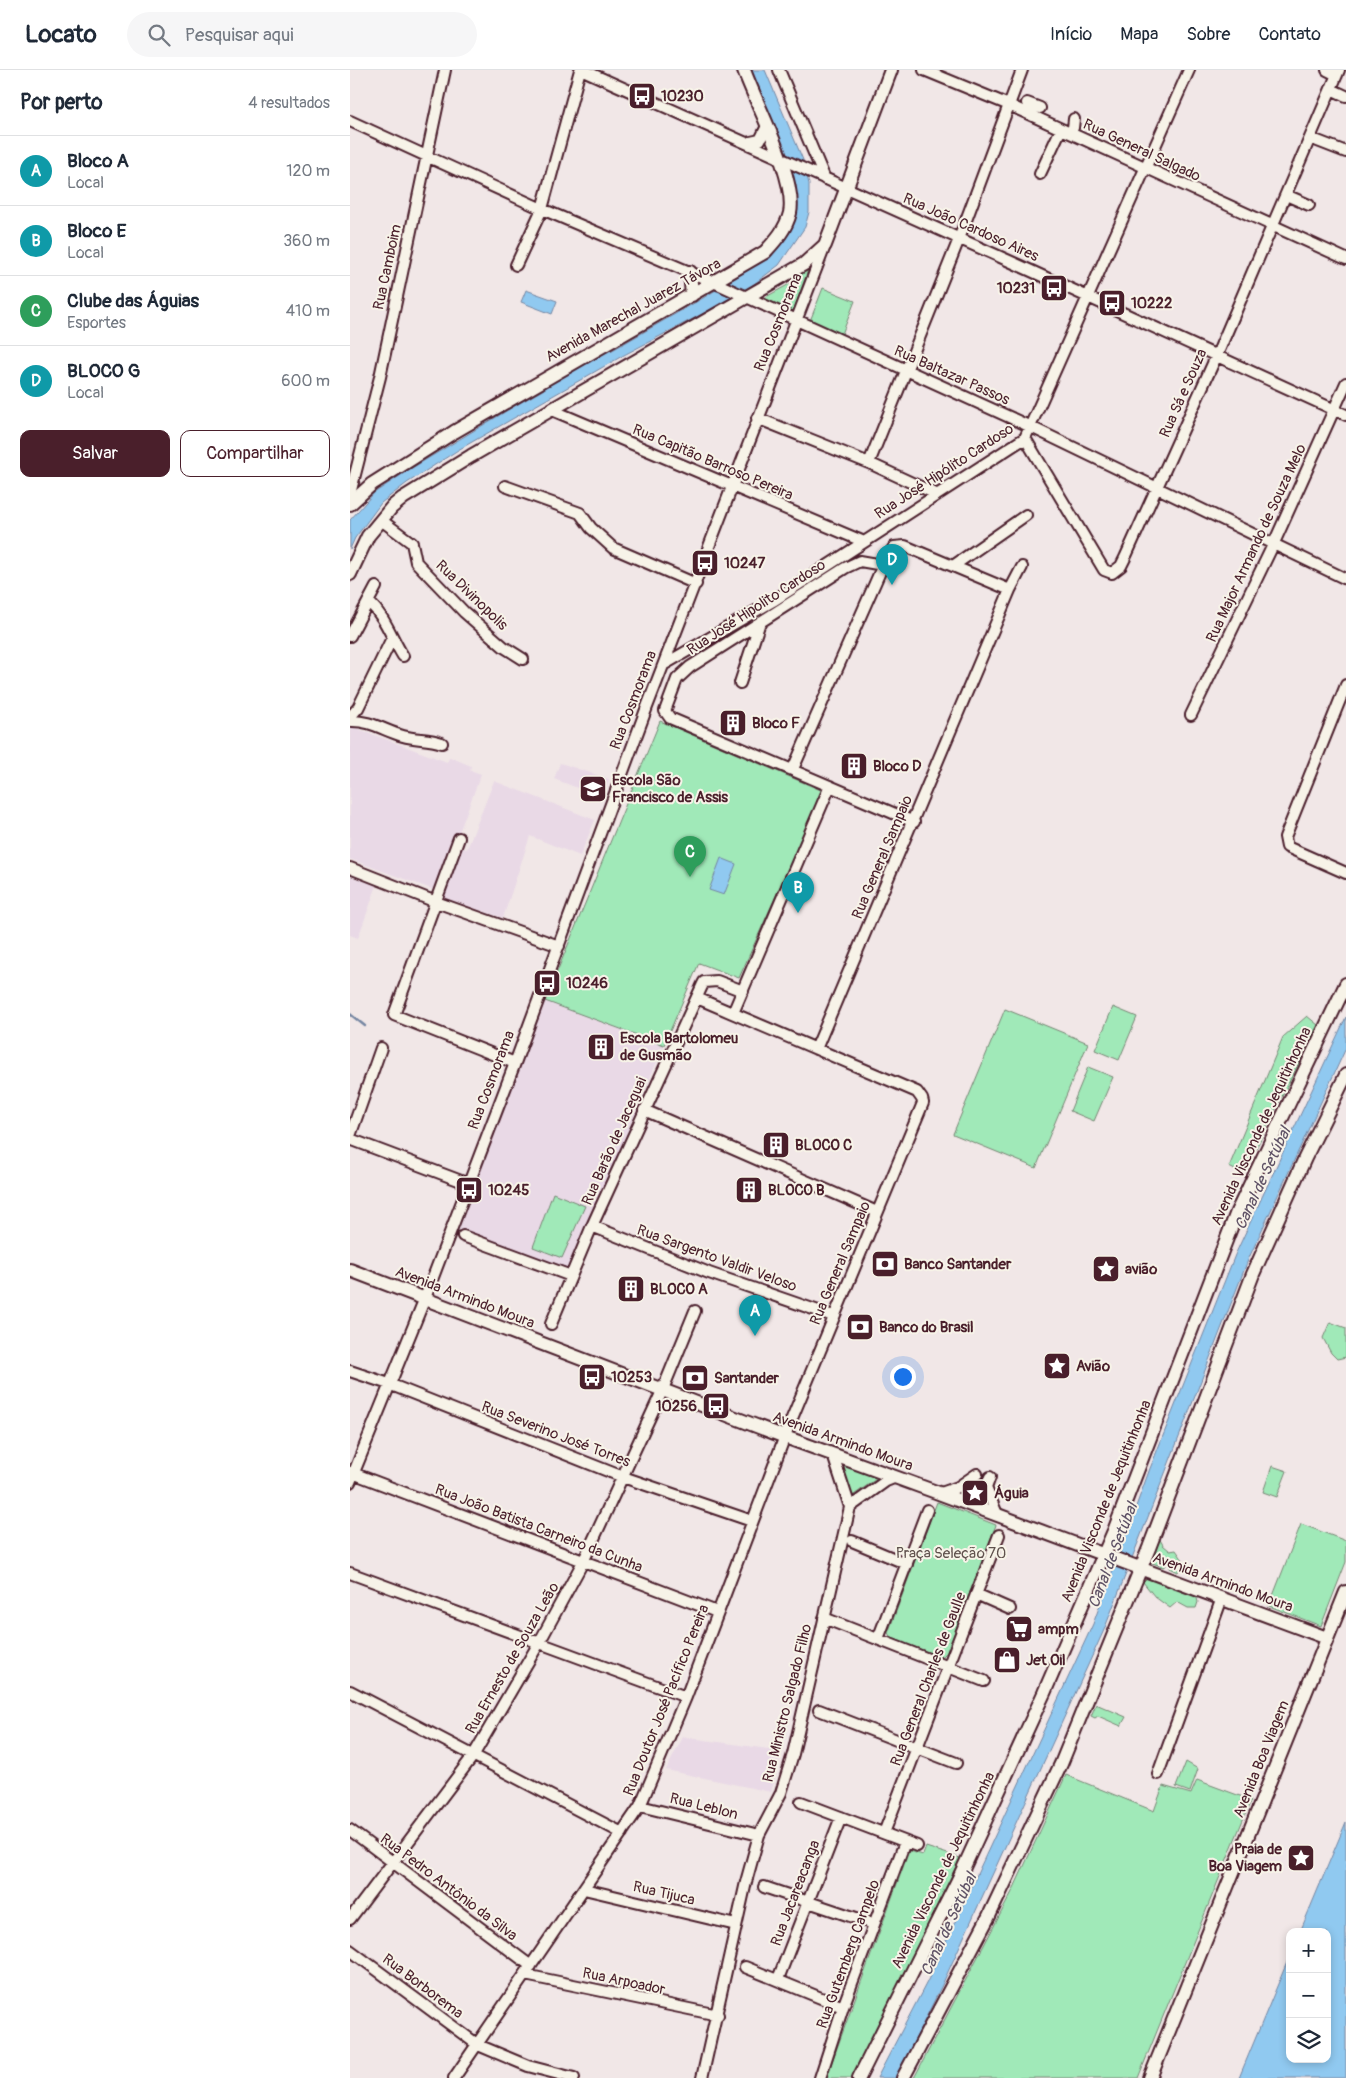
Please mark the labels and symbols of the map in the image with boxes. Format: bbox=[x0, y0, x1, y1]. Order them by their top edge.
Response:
bus stop icon: 10230 bbox=[627, 81, 657, 111]
place label: 10230 bbox=[661, 87, 704, 106]
street label: Rua General Salgado bbox=[1080, 115, 1204, 186]
street label: Rua João Cardoso Aires bbox=[900, 189, 1042, 266]
street label: Rua Camboim bbox=[369, 223, 406, 312]
street label: Avenida Marechal Juarez Távora bbox=[542, 254, 724, 367]
street label: Rua Cosmorama bbox=[750, 270, 807, 374]
bus stop icon: 10231 bbox=[1039, 273, 1069, 303]
place label: 10231 bbox=[997, 279, 1035, 298]
bus stop icon: 10222 bbox=[1097, 288, 1127, 318]
place label: 10222 bbox=[1131, 294, 1172, 313]
street label: Rua Baltazar Passos bbox=[891, 341, 1013, 410]
street label: Rua Sá e Souza bbox=[1155, 346, 1212, 441]
street label: Rua José Hipólito Cardoso bbox=[871, 419, 1017, 523]
street label: Rua Capitão Barroso Pereira bbox=[630, 420, 796, 505]
street label: Rua Major Armando de Souza Melo bbox=[1202, 441, 1311, 645]
pin: D bbox=[876, 544, 908, 585]
bus stop icon: 10247 bbox=[690, 548, 720, 578]
place label: 10247 bbox=[724, 554, 765, 573]
street label: Rua José Hipolito Cardoso bbox=[683, 555, 829, 659]
street label: Rua Divinopolis bbox=[431, 556, 512, 635]
street label: Rua Cosmorama bbox=[606, 648, 661, 752]
building icon: Bloco F bbox=[718, 708, 748, 738]
place label: Bloco F bbox=[752, 714, 800, 733]
building icon: Bloco D bbox=[839, 751, 869, 781]
place label: Bloco D bbox=[873, 757, 922, 776]
place label: Escola São Francisco de Assis bbox=[612, 771, 728, 807]
school or university icon: Escola São Francisco de Assis bbox=[578, 774, 608, 804]
street label: Rua General Sampaio bbox=[848, 793, 917, 922]
pin: C bbox=[674, 836, 706, 877]
pin: B bbox=[782, 872, 814, 913]
bus stop icon: 10246 bbox=[532, 968, 562, 998]
place label: 10246 bbox=[566, 974, 608, 993]
street label: Avenida Visconde de Jequitinhonha bbox=[1207, 1024, 1316, 1228]
street label: Rua Cosmorama bbox=[464, 1028, 519, 1132]
place label: Escola Bartolomeu de Gusmão bbox=[620, 1029, 739, 1065]
building icon: Escola Bartolomeu de Gusmão bbox=[586, 1032, 616, 1062]
street label: Rua Barão de Jaceguai bbox=[578, 1074, 651, 1208]
water label: Canal de Setúbal bbox=[1230, 1122, 1296, 1233]
building icon: BLOCO C bbox=[761, 1130, 791, 1160]
place label: BLOCO C bbox=[795, 1136, 852, 1155]
bus stop icon: 10245 bbox=[454, 1175, 484, 1205]
building icon: BLOCO B bbox=[734, 1175, 764, 1205]
place label: 10245 bbox=[488, 1181, 529, 1200]
place label: BLOCO B bbox=[768, 1181, 825, 1200]
street label: Rua General Sampaio bbox=[806, 1199, 875, 1328]
street label: Rua Sargento Valdir Veloso bbox=[634, 1221, 799, 1296]
bank icon: Banco Santander bbox=[870, 1249, 900, 1279]
place icon: avião bbox=[1091, 1254, 1121, 1284]
place label: Banco Santander bbox=[904, 1255, 1012, 1274]
place label: avião bbox=[1125, 1260, 1157, 1279]
street label: Avenida Armindo Moura bbox=[392, 1262, 537, 1333]
building icon: BLOCO A bbox=[616, 1274, 646, 1304]
place label: BLOCO A bbox=[650, 1280, 708, 1299]
pin: A bbox=[739, 1295, 771, 1336]
bank icon: Banco do Brasil bbox=[845, 1312, 875, 1342]
place label: Banco do Brasil bbox=[879, 1318, 974, 1337]
place icon: Avião bbox=[1042, 1351, 1072, 1381]
place label: Avião bbox=[1076, 1357, 1110, 1376]
bus stop icon: 10253 bbox=[577, 1362, 607, 1392]
bank icon: Santander bbox=[680, 1363, 710, 1393]
your location bbox=[890, 1364, 916, 1390]
place label: 10253 bbox=[611, 1368, 652, 1387]
place label: Santander bbox=[714, 1369, 780, 1388]
bus stop icon: 10256 bbox=[701, 1391, 731, 1421]
street label: Rua Severino José Torres bbox=[479, 1397, 633, 1472]
place label: 10256 bbox=[656, 1397, 697, 1416]
street label: Avenida Visconde de Jequitinhonha bbox=[1057, 1397, 1156, 1605]
street label: Avenida Armindo Moura bbox=[770, 1407, 916, 1476]
place icon: Águia bbox=[960, 1478, 990, 1508]
street label: Rua João Batista Carneiro da Cunha bbox=[432, 1480, 645, 1577]
place label: Águia bbox=[994, 1484, 1029, 1503]
water label: Canal de Setúbal bbox=[1084, 1498, 1143, 1611]
park label: Praça Seleção 70 bbox=[896, 1544, 1006, 1563]
street label: Avenida Armindo Moura bbox=[1150, 1548, 1296, 1617]
street label: Rua Ernesto de Souza Leão bbox=[461, 1579, 564, 1737]
street label: Rua General Charles de Gaulle bbox=[886, 1589, 971, 1769]
street label: Rua Doutor José Pacífico Pereira bbox=[619, 1602, 714, 1799]
supermarket icon: ampm bbox=[1004, 1614, 1034, 1644]
place label: ampm bbox=[1038, 1620, 1079, 1639]
street label: Rua Ministro Salgado Filho bbox=[759, 1622, 816, 1784]
shop icon: Jet Oil bbox=[992, 1645, 1022, 1675]
place label: Jet Oil bbox=[1026, 1651, 1066, 1670]
street label: Avenida Boa Viagem bbox=[1229, 1698, 1294, 1821]
street label: Avenida Visconde de Jequitinhonha bbox=[887, 1769, 999, 1972]
street label: Rua Leblon bbox=[668, 1789, 740, 1824]
street label: Rua Pedro Antônio da Silva bbox=[376, 1830, 521, 1945]
street label: Rua Jacareacanga bbox=[767, 1838, 824, 1949]
place label: Praia de Boa Viagem bbox=[1208, 1840, 1283, 1876]
place icon: Praia de Boa Viagem bbox=[1286, 1843, 1316, 1873]
water label: Canal de Setúbal bbox=[916, 1868, 982, 1979]
street label: Rua Tijuca bbox=[631, 1877, 697, 1910]
street label: Rua Gutemberg Campelo bbox=[813, 1877, 884, 2031]
street label: Rua Borborema bbox=[378, 1950, 467, 2023]
street label: Rua Arpoador bbox=[581, 1963, 668, 2000]

